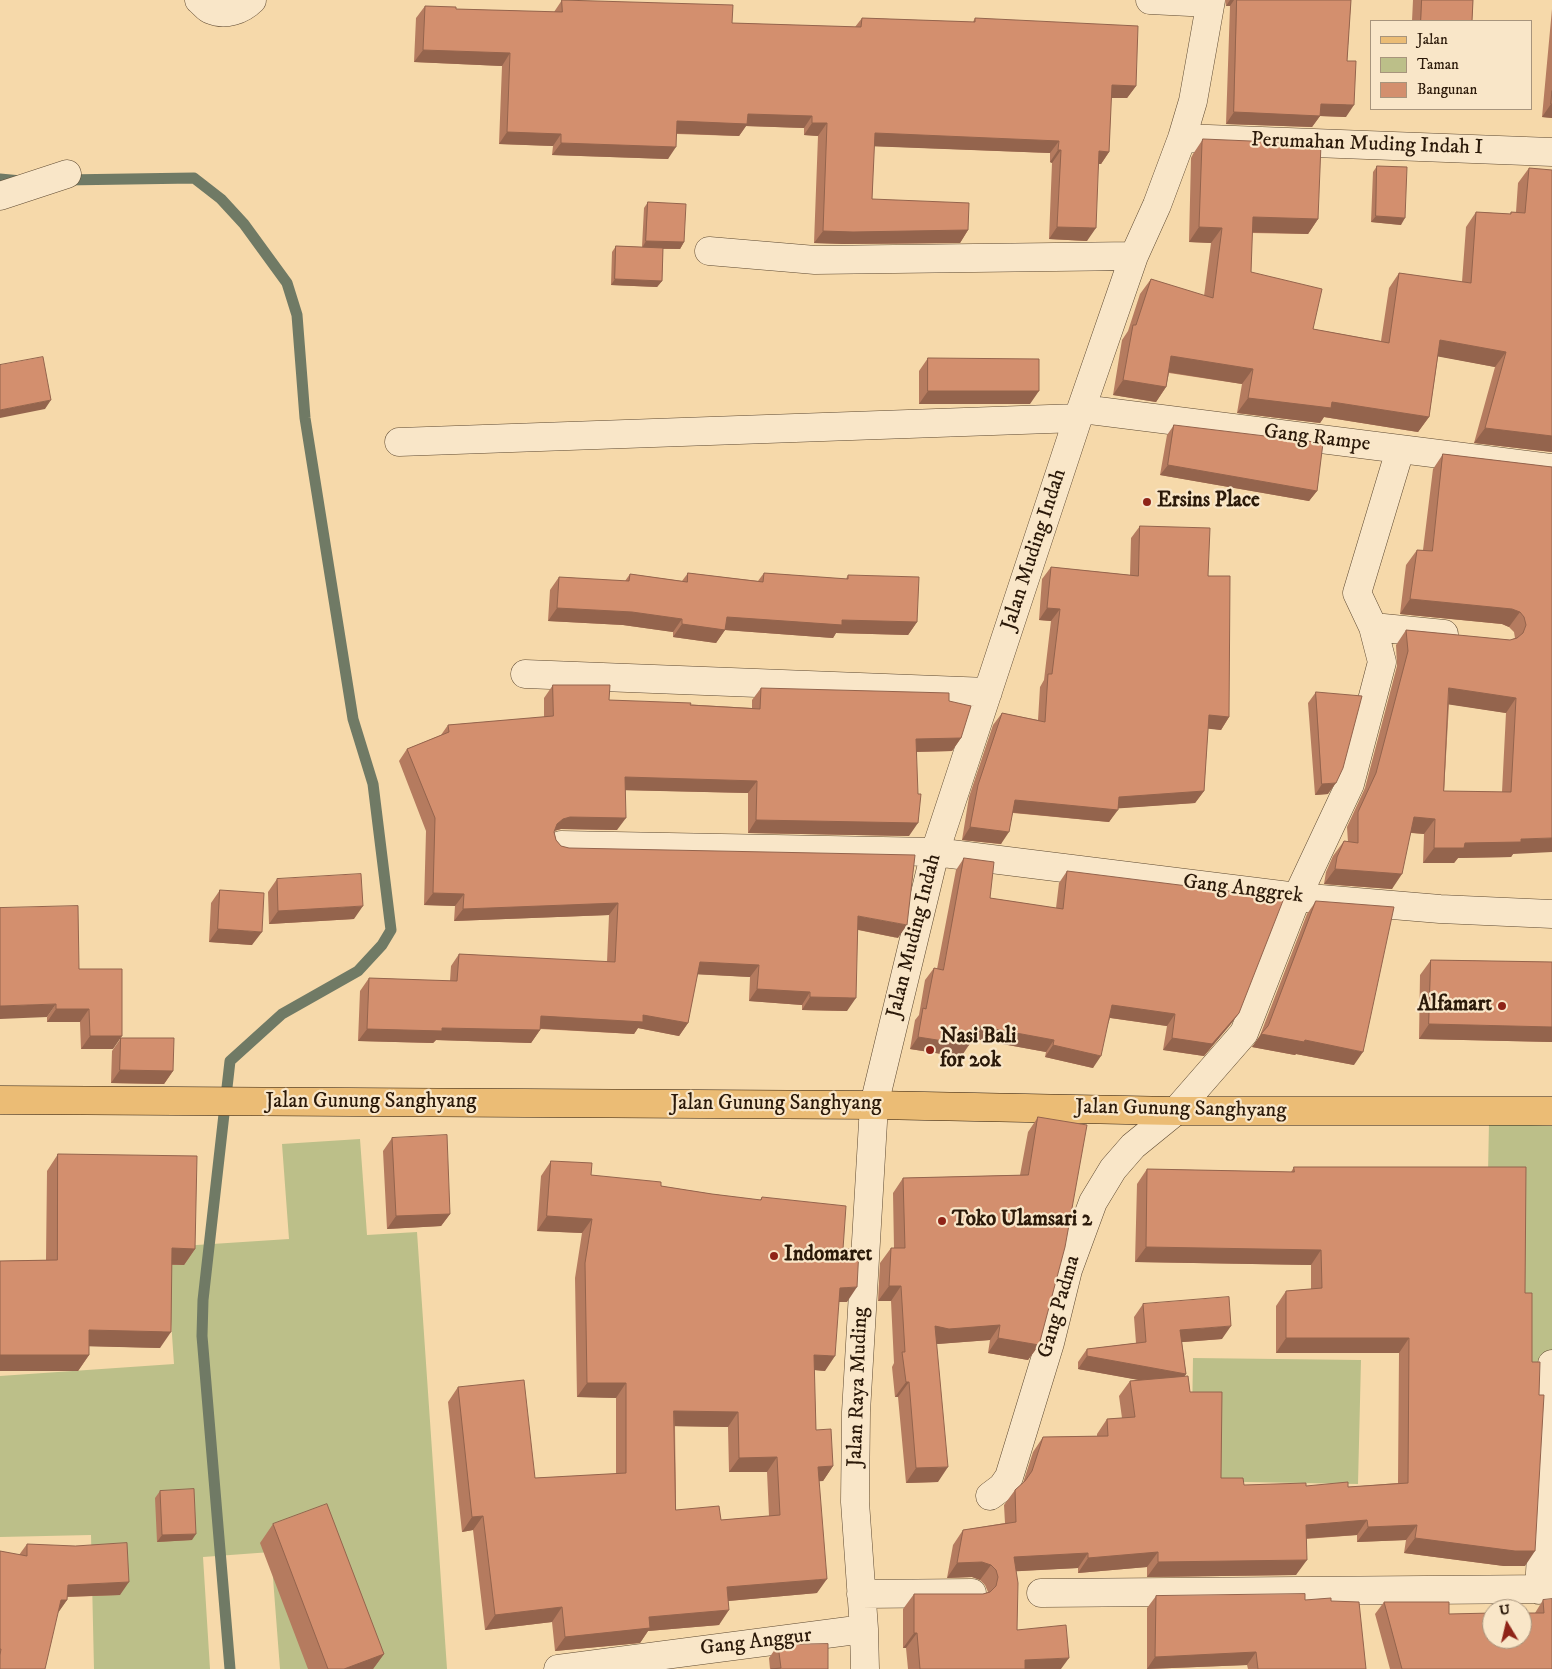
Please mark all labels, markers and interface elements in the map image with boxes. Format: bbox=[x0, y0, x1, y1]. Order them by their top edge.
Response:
legend bbox=[1370, 20, 1532, 110]
text: Jalan bbox=[1417, 30, 1448, 49]
text: Taman bbox=[1417, 55, 1459, 74]
text: Bangunan bbox=[1417, 80, 1477, 99]
street label: Perumahan Muding Indah I bbox=[1250, 128, 1484, 162]
street label: Gang Rampe bbox=[1262, 420, 1372, 458]
street label: Jalan Muding Indah bbox=[997, 466, 1073, 634]
place label: Ersins Place bbox=[1157, 489, 1260, 515]
marker: Ersins Place bbox=[1141, 496, 1153, 508]
street label: Jalan Muding Indah bbox=[882, 851, 948, 1021]
street label: Gang Anggrek bbox=[1181, 870, 1305, 910]
place label: Alfamart bbox=[1417, 993, 1492, 1019]
marker: Alfamart bbox=[1496, 1000, 1508, 1012]
place label: Nasi Bali for 20k bbox=[940, 1025, 1017, 1075]
marker: Nasi Bali for 20k bbox=[924, 1044, 936, 1056]
street label: Jalan Gunung Sanghyang bbox=[265, 1090, 477, 1116]
street label: Jalan Gunung Sanghyang bbox=[670, 1092, 882, 1118]
street label: Jalan Gunung Sanghyang bbox=[1075, 1096, 1287, 1124]
place label: Toko Ulamsari 2 bbox=[952, 1208, 1092, 1234]
marker: Toko Ulamsari 2 bbox=[936, 1215, 948, 1227]
place label: Indomaret bbox=[784, 1243, 872, 1269]
marker: Indomaret bbox=[768, 1250, 780, 1262]
street label: Gang Padma bbox=[1033, 1253, 1087, 1361]
street label: Jalan Raya Muding bbox=[844, 1307, 874, 1467]
north arrow bbox=[1482, 1599, 1532, 1649]
text: U bbox=[1498, 1600, 1512, 1620]
street label: Gang Anggur bbox=[699, 1624, 813, 1662]

